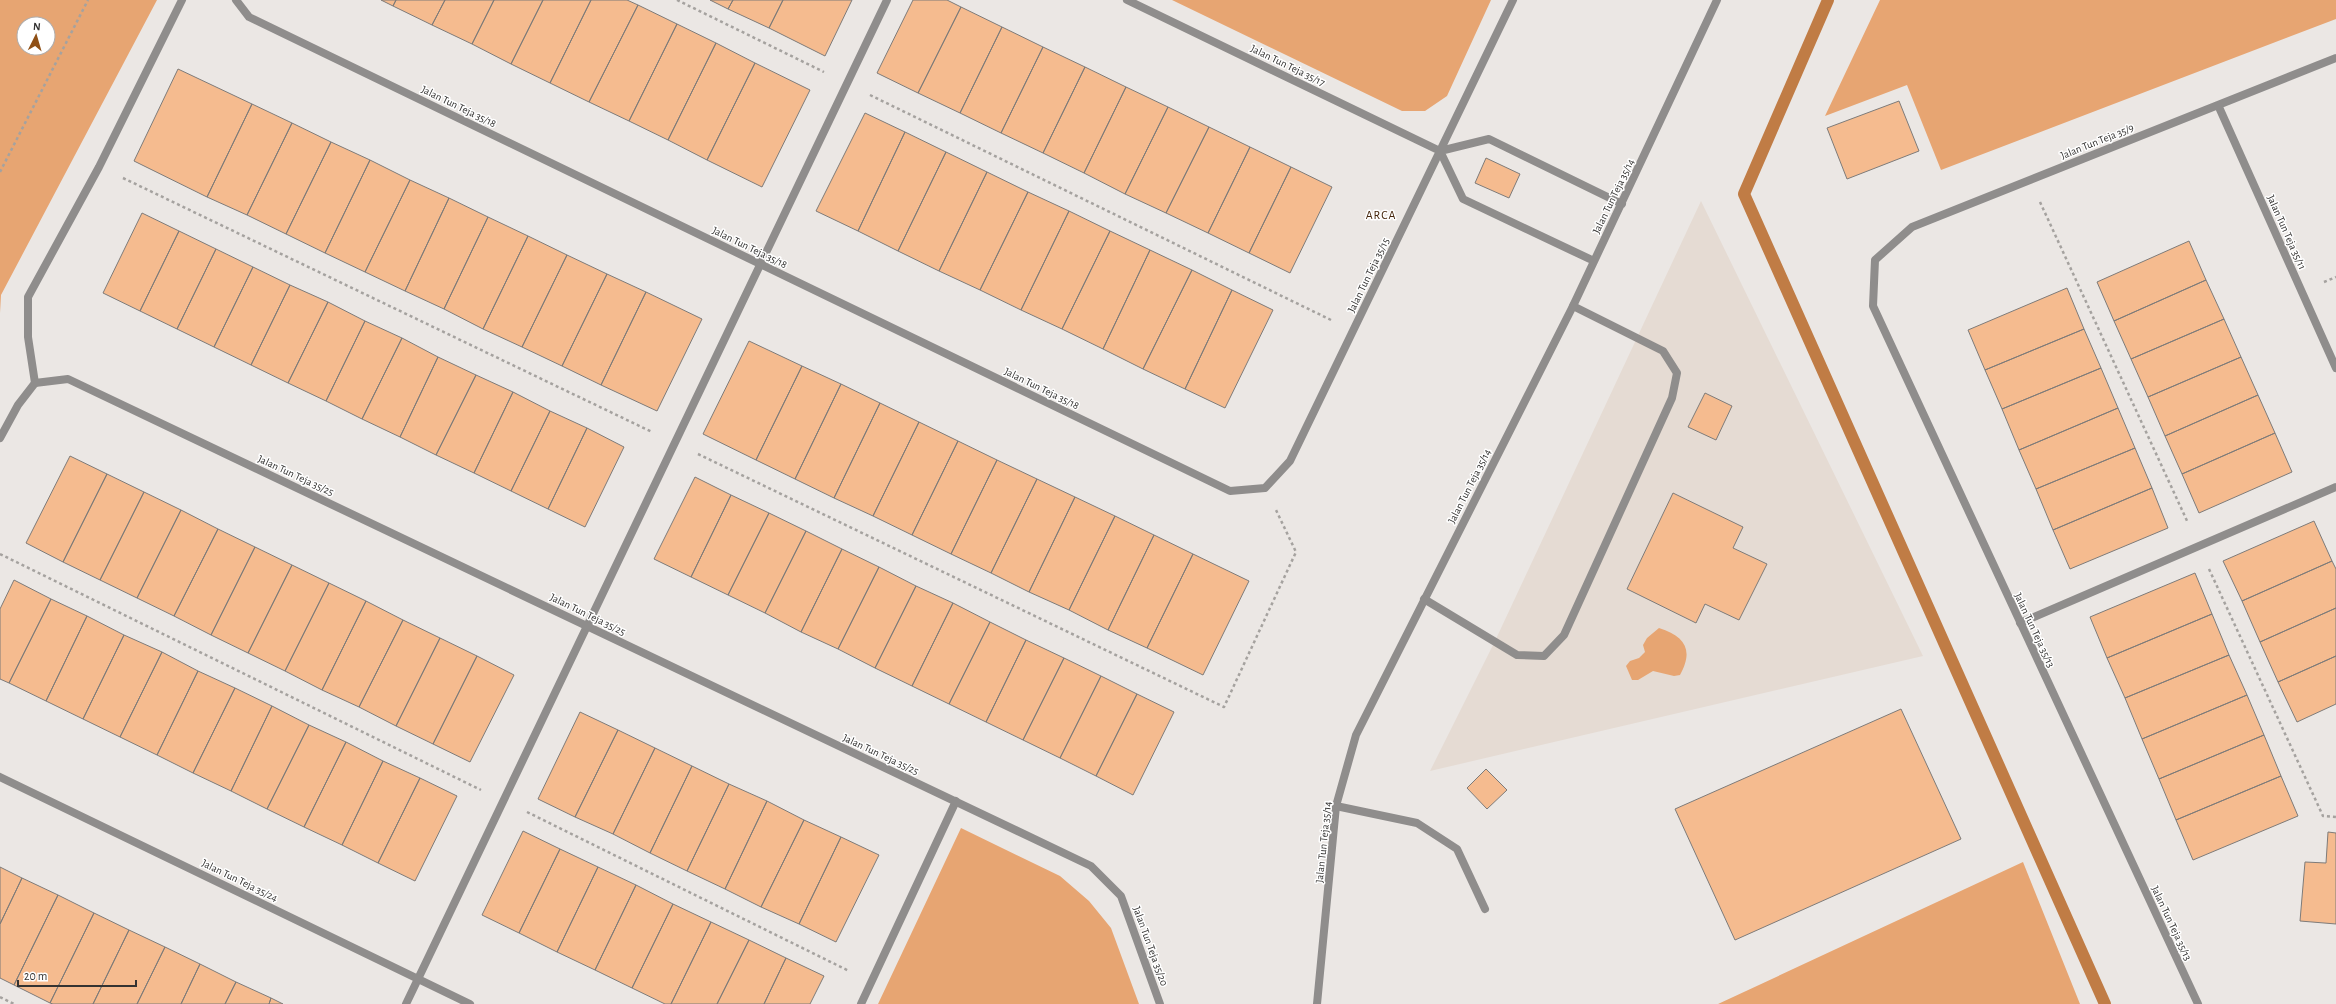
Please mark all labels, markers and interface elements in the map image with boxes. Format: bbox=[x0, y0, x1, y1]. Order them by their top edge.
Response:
north arrow bbox=[16, 16, 56, 56]
text: N bbox=[33, 21, 41, 32]
street label: Jalan Tun Teja 35/17 bbox=[1249, 43, 1327, 88]
street label: Jalan Tun Teja 35/18 bbox=[420, 84, 498, 129]
street label: Jalan Tun Teja 35/9 bbox=[2059, 122, 2135, 161]
street label: Jalan Tun Teja 35/14 bbox=[1591, 157, 1636, 235]
street label: Jalan Tun Teja 35/11 bbox=[2265, 193, 2308, 271]
district label: ARCA bbox=[1366, 209, 1396, 221]
street label: Jalan Tun Teja 35/18 bbox=[711, 225, 789, 270]
street label: Jalan Tun Teja 35/15 bbox=[1346, 236, 1391, 314]
street label: Jalan Tun Teja 35/18 bbox=[1003, 366, 1081, 411]
street label: Jalan Tun Teja 35/14 bbox=[1446, 447, 1493, 525]
street label: Jalan Tun Teja 35/25 bbox=[256, 453, 336, 498]
street label: Jalan Tun Teja 35/25 bbox=[548, 591, 628, 638]
street label: Jalan Tun Teja 35/13 bbox=[2012, 591, 2057, 670]
street label: Jalan Tun Teja 35/25 bbox=[841, 732, 921, 777]
street label: Jalan Tun Teja 35/14 bbox=[1314, 801, 1333, 883]
street label: Jalan Tun Teja 35/24 bbox=[200, 857, 280, 904]
street label: Jalan Tun Teja 35/13 bbox=[2149, 884, 2194, 963]
street label: Jalan Tun Teja 35/20 bbox=[1131, 905, 1170, 988]
scale bar bbox=[18, 962, 136, 988]
text: 20 m bbox=[24, 970, 47, 982]

